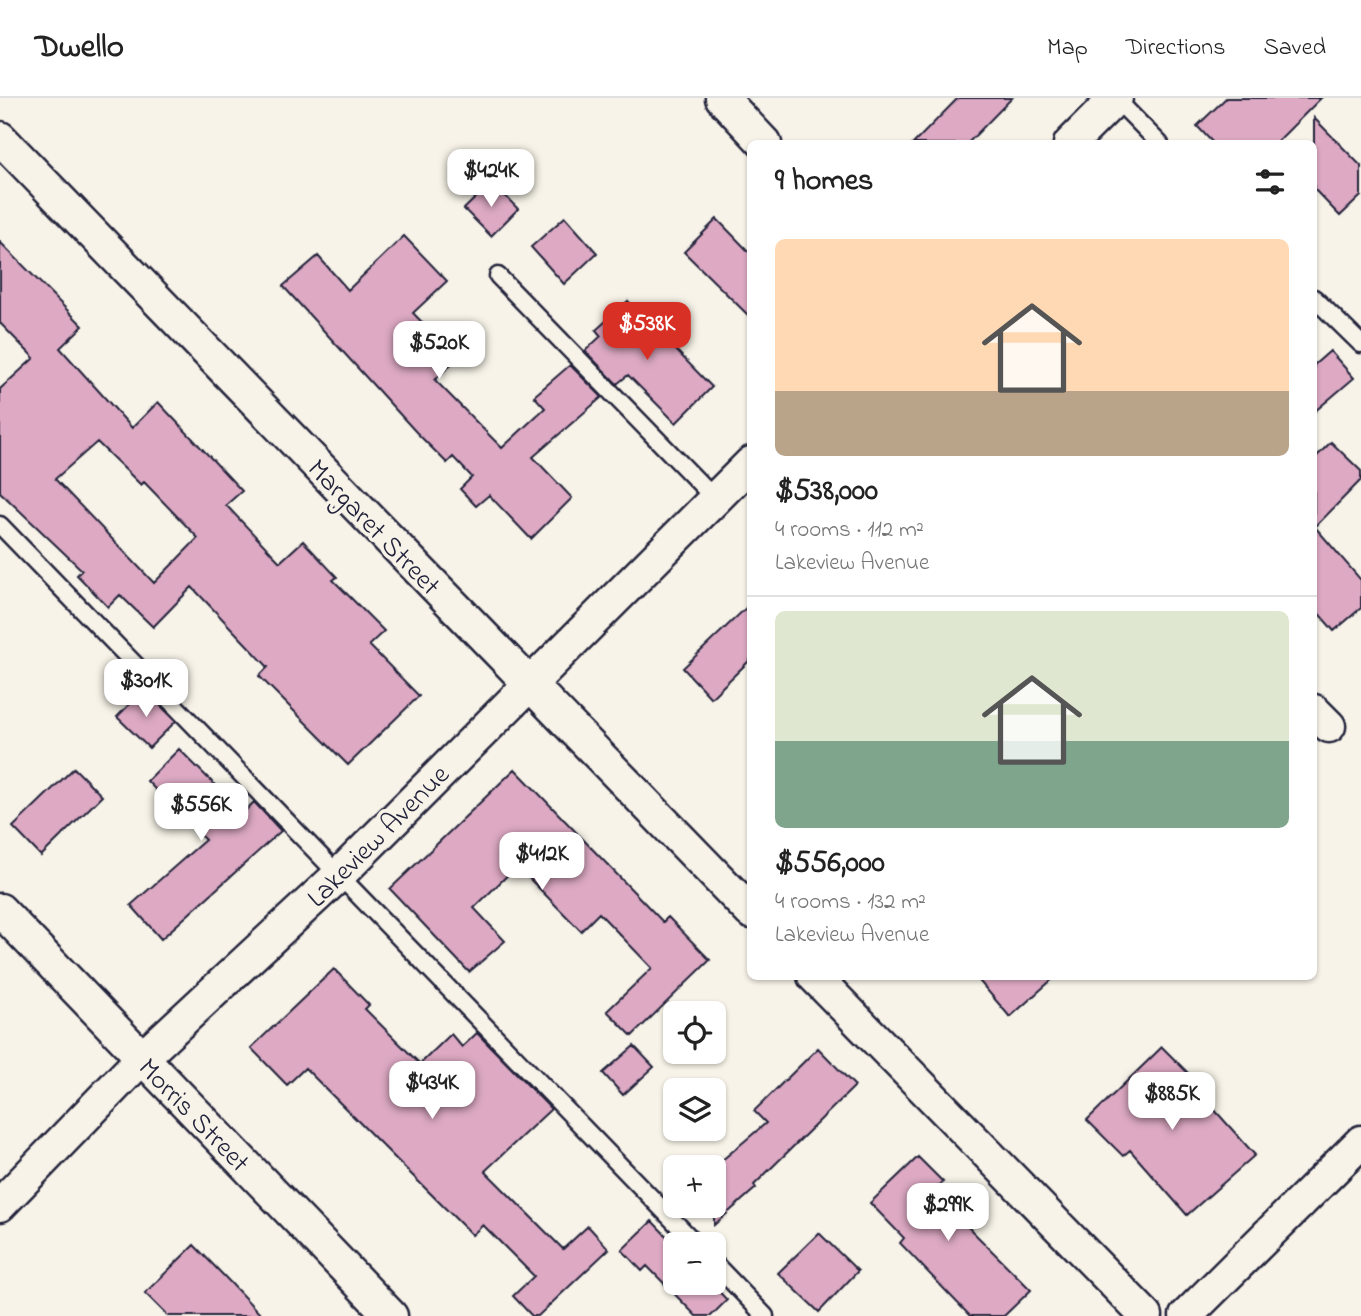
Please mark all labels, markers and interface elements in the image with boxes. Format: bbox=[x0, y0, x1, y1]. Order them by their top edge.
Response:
text: Dwello bbox=[35, 24, 124, 72]
text: Map bbox=[1047, 31, 1088, 66]
text: Directions bbox=[1126, 31, 1225, 66]
text: Saved bbox=[1263, 31, 1326, 66]
pin: $424K bbox=[442, 150, 540, 209]
text: $424K bbox=[463, 155, 519, 188]
text: 9 homes bbox=[775, 160, 873, 204]
icon: filters bbox=[1251, 163, 1289, 201]
icon: home bbox=[969, 285, 1095, 411]
pin: $538K bbox=[598, 302, 696, 362]
text: $538K bbox=[619, 308, 675, 341]
pin: $520K bbox=[390, 322, 488, 381]
text: $520K bbox=[409, 327, 469, 360]
street label: Margaret Street bbox=[296, 451, 449, 606]
text: $538,000 bbox=[775, 470, 878, 514]
text: 4 rooms · 112 m² bbox=[775, 514, 924, 547]
text: Lakeview Avenue bbox=[775, 547, 929, 580]
icon: home bbox=[969, 657, 1095, 783]
pin: $301K bbox=[97, 660, 195, 719]
text: $301K bbox=[120, 665, 172, 698]
street label: Lakeview Avenue bbox=[299, 756, 461, 918]
pin: $556K bbox=[152, 784, 250, 843]
text: $556K bbox=[170, 789, 232, 822]
pin: $412K bbox=[493, 832, 591, 892]
text: $412K bbox=[515, 838, 569, 871]
text: $556,000 bbox=[775, 842, 885, 886]
text: 4 rooms · 132 m² bbox=[775, 886, 926, 919]
text: Lakeview Avenue bbox=[775, 919, 929, 952]
map controls bbox=[663, 1001, 726, 1295]
button: locate bbox=[663, 1001, 726, 1064]
street label: Morris Street bbox=[127, 1050, 258, 1183]
pin: $434K bbox=[383, 1062, 481, 1121]
text: $434K bbox=[405, 1067, 459, 1100]
pin: $885K bbox=[1123, 1072, 1221, 1132]
button: layers bbox=[663, 1078, 726, 1141]
text: $885K bbox=[1144, 1078, 1200, 1111]
button: + bbox=[663, 1155, 726, 1218]
pin: $299K bbox=[899, 1184, 997, 1243]
text: $299K bbox=[923, 1189, 973, 1222]
button: − bbox=[663, 1232, 726, 1295]

